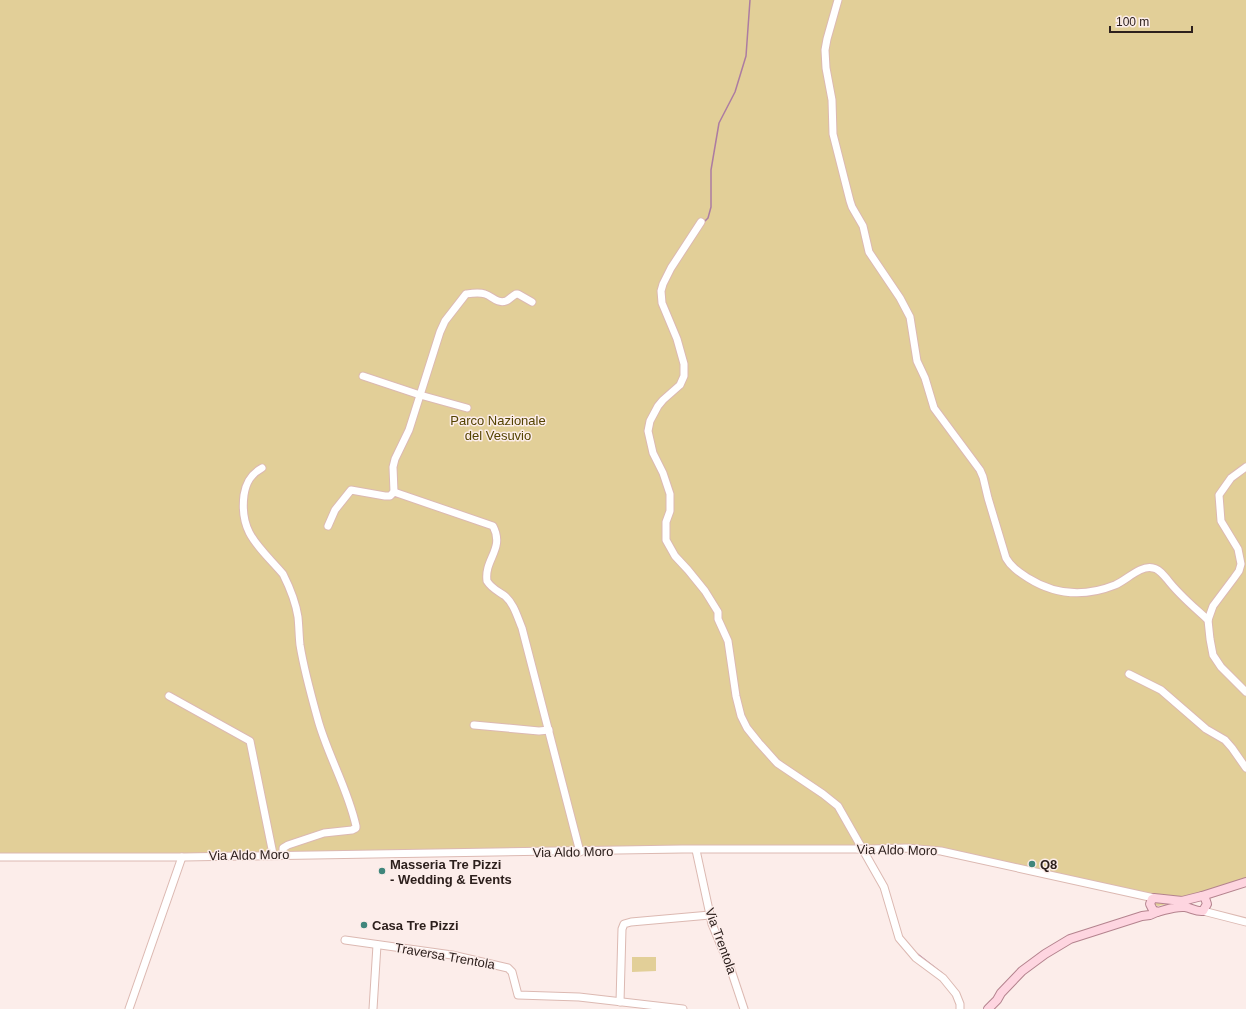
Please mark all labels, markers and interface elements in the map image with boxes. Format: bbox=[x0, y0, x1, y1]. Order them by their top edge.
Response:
scale bar bbox=[1110, 8, 1192, 34]
text: 100 m bbox=[1116, 15, 1149, 29]
park label: Parco Nazionale del Vesuvio bbox=[450, 413, 546, 443]
street label: Via Aldo Moro bbox=[857, 842, 937, 858]
street label: Via Aldo Moro bbox=[533, 844, 613, 860]
street label: Via Aldo Moro bbox=[209, 847, 289, 863]
place label: Masseria Tre Pizzi - Wedding & Events bbox=[390, 857, 512, 887]
place label: Q8 bbox=[1040, 857, 1057, 872]
marker: Q8 bbox=[1027, 859, 1037, 869]
marker: Masseria Tre Pizzi - Wedding & Events bbox=[377, 866, 387, 876]
street label: Via Trentola bbox=[702, 906, 740, 977]
place label: Casa Tre Pizzi bbox=[372, 918, 459, 933]
marker: Casa Tre Pizzi bbox=[359, 920, 369, 930]
street label: Traversa Trentola bbox=[394, 940, 497, 972]

